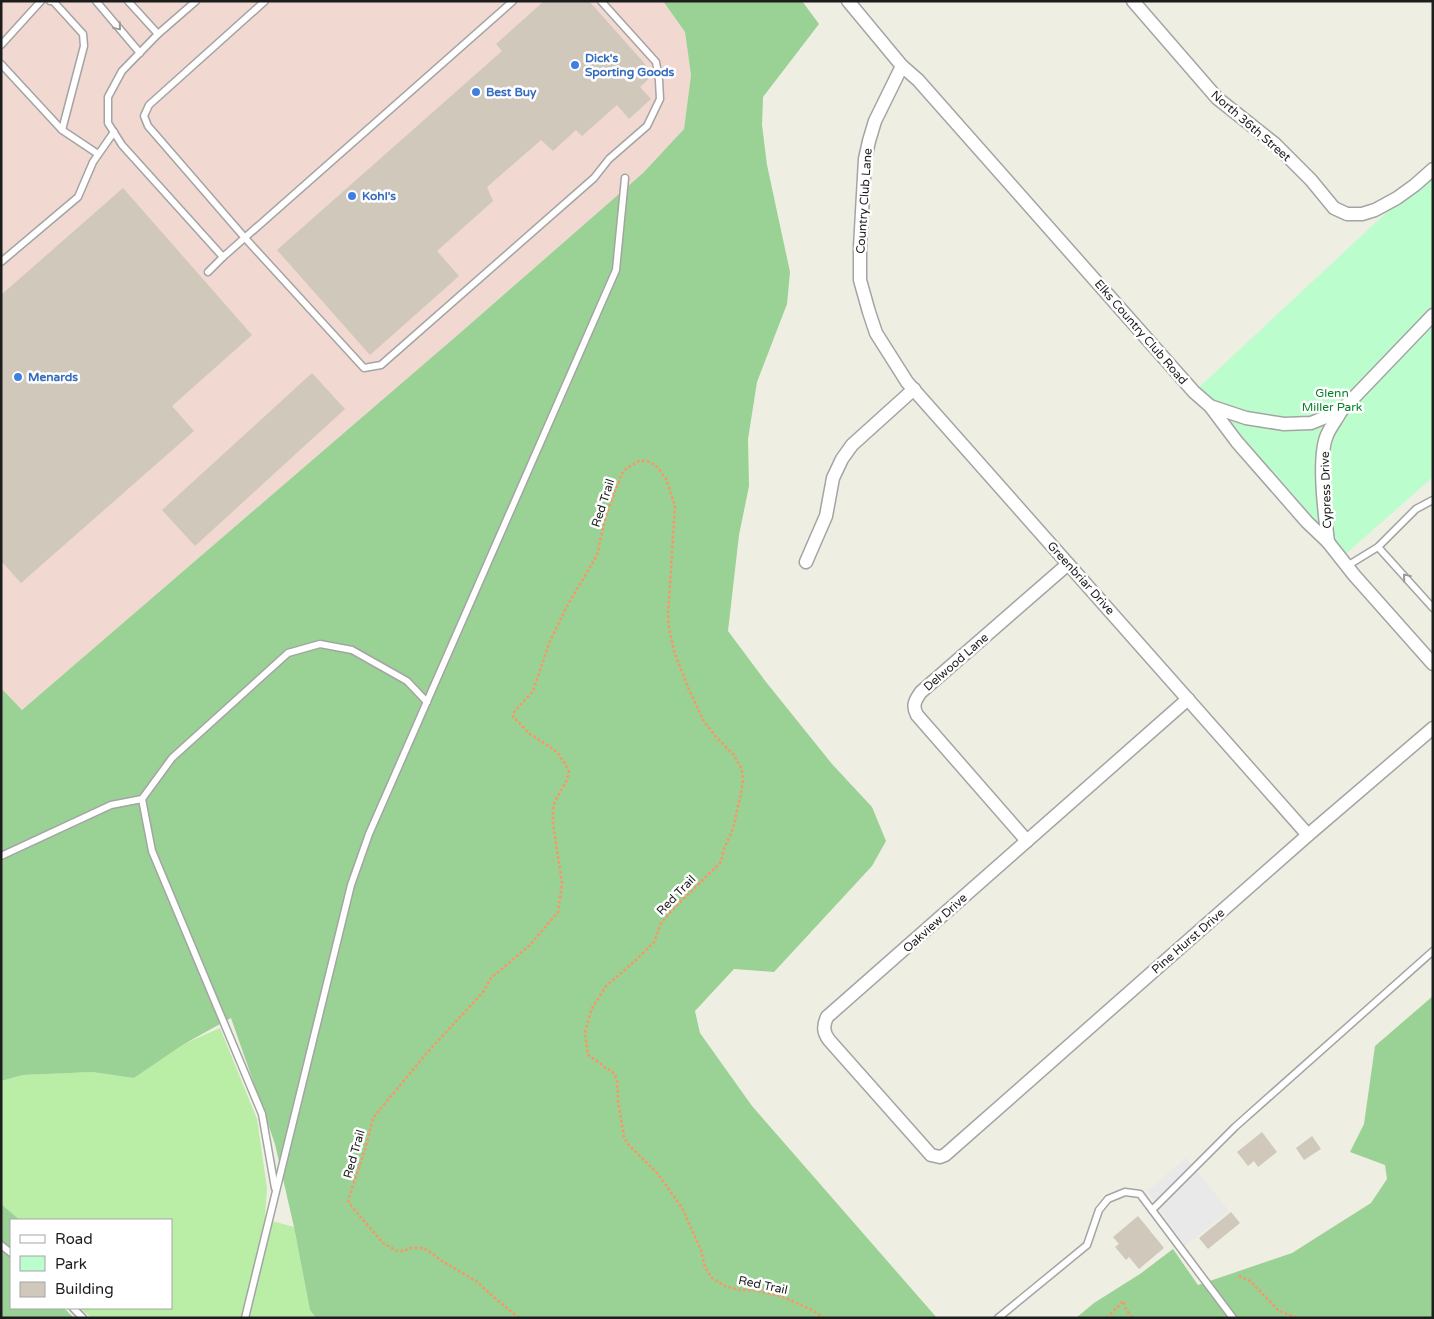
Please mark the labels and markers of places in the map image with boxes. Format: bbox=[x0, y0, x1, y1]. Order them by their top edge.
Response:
place label: Dick's Sporting Goods bbox=[585, 51, 675, 80]
marker: Dick's Sporting Goods bbox=[569, 59, 581, 71]
place label: Best Buy bbox=[486, 85, 537, 100]
marker: Best Buy bbox=[470, 86, 482, 98]
place label: Kohl's bbox=[362, 189, 396, 203]
marker: Kohl's bbox=[346, 190, 358, 202]
place label: Menards bbox=[28, 370, 78, 384]
marker: Menards bbox=[12, 371, 24, 383]

